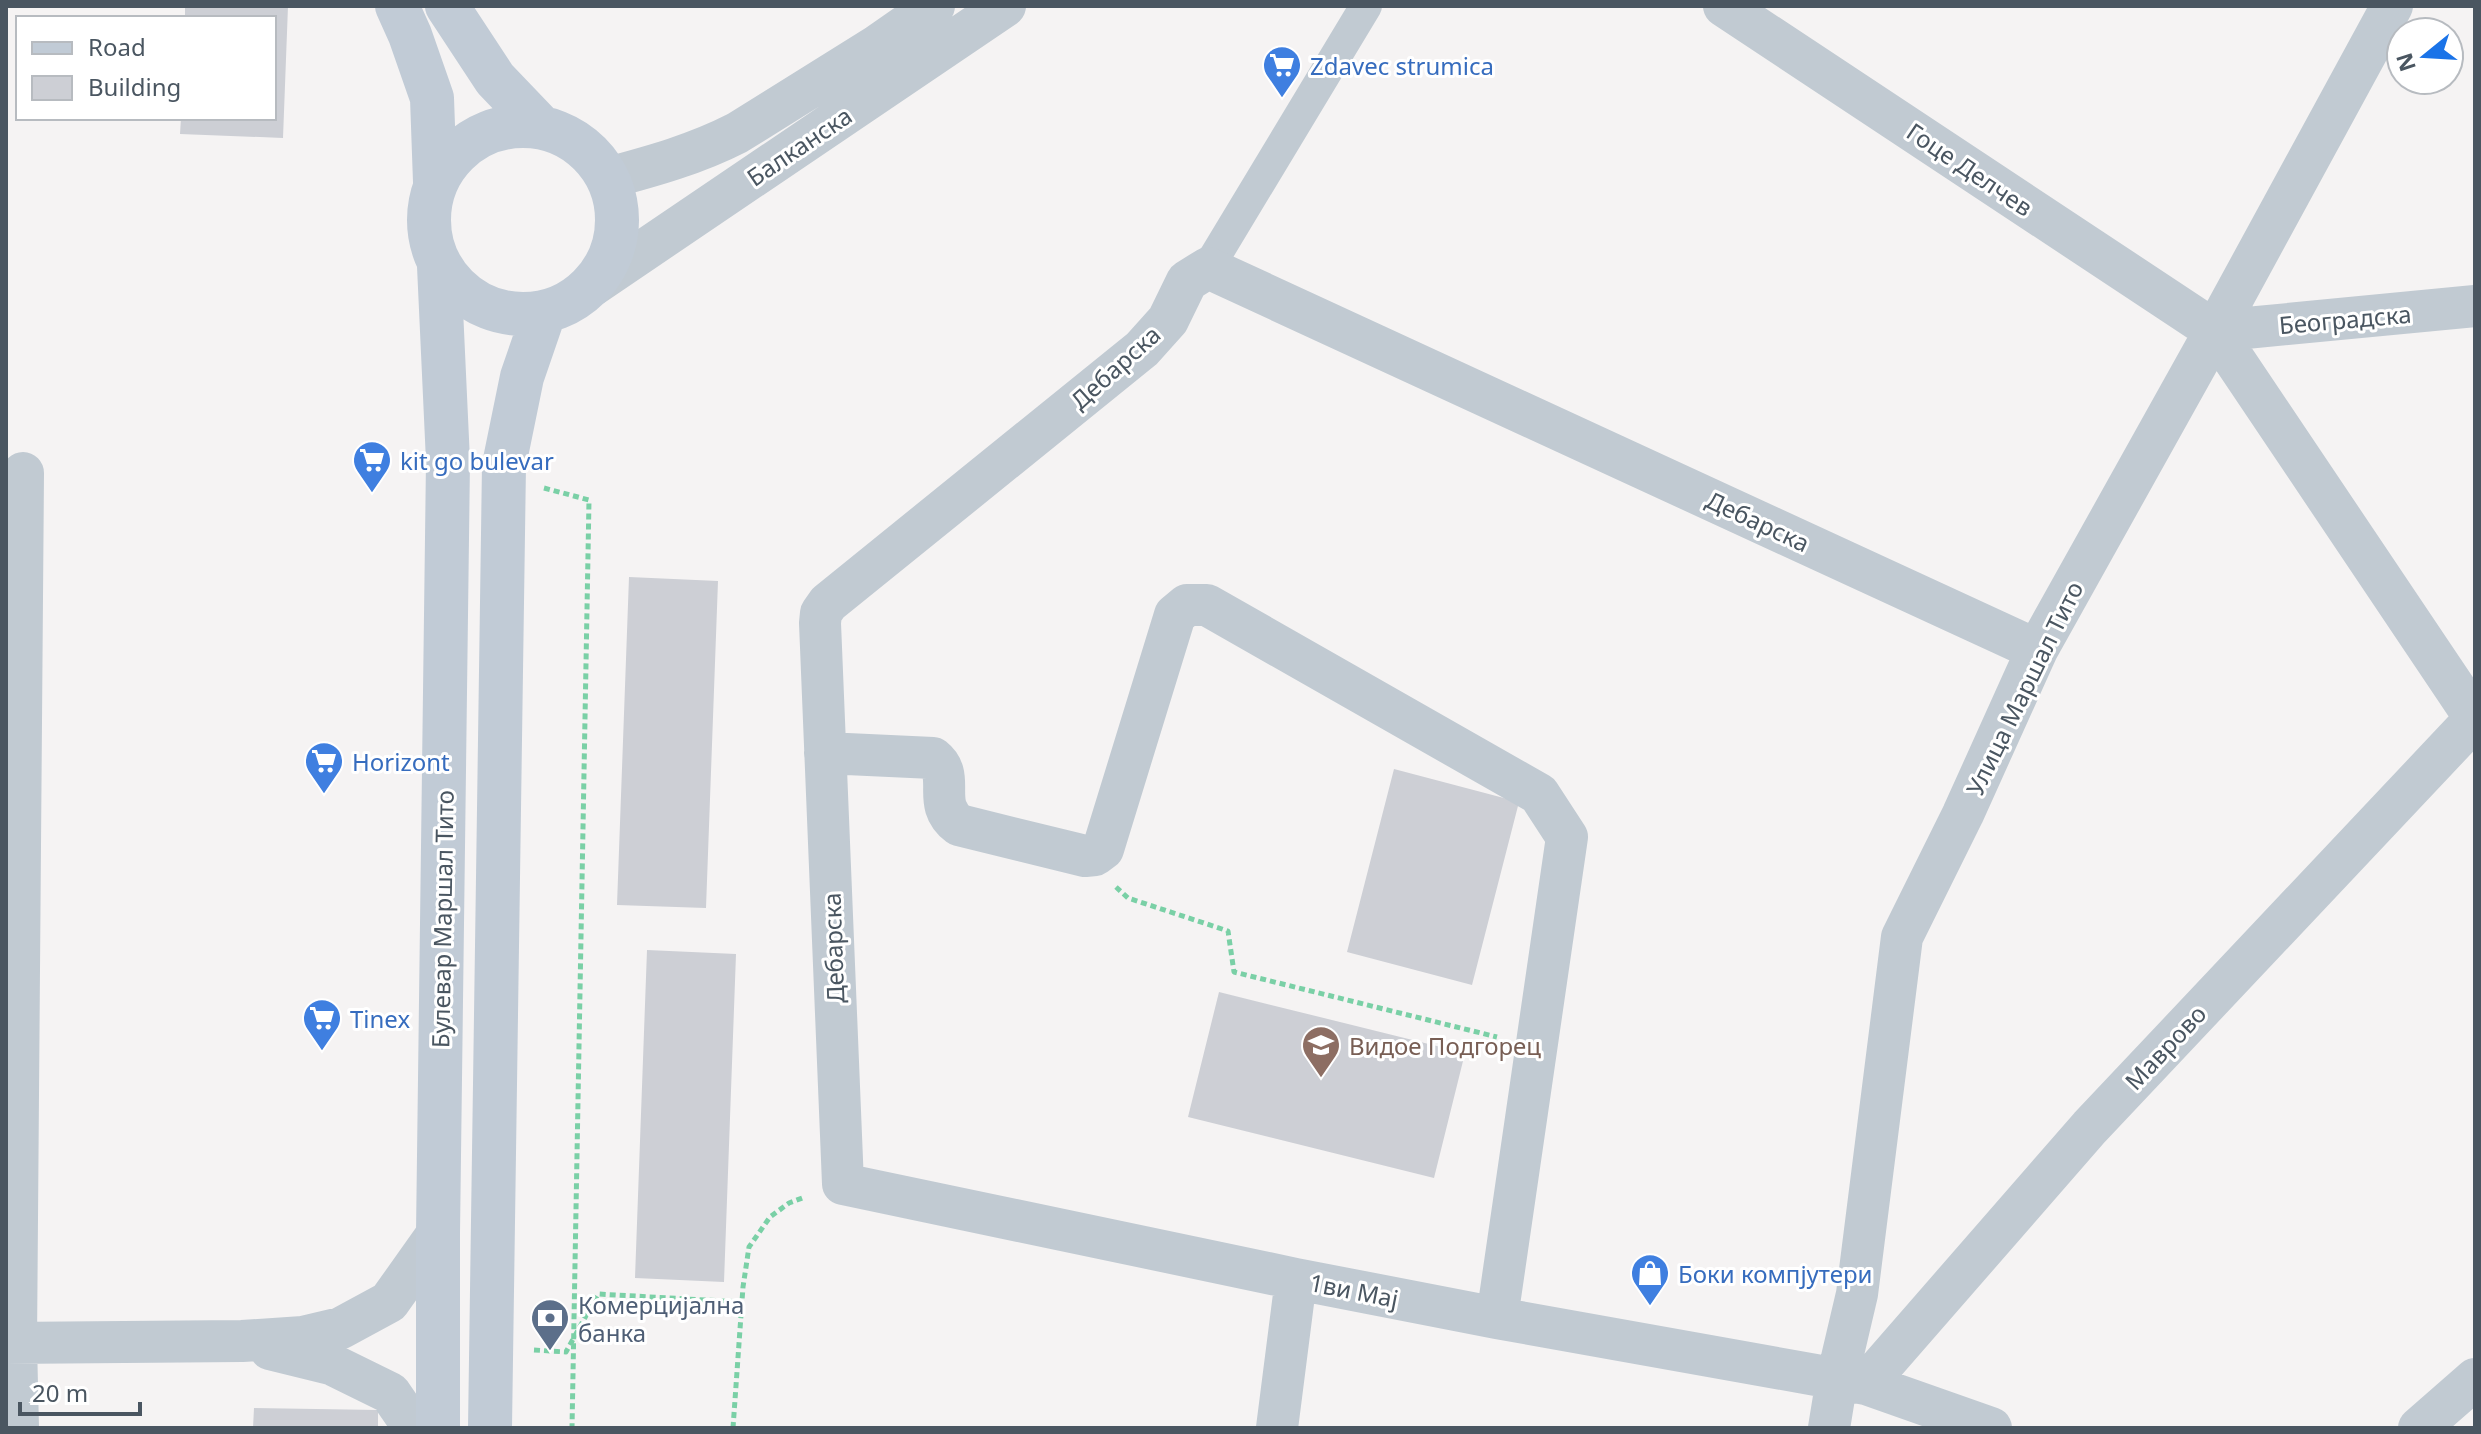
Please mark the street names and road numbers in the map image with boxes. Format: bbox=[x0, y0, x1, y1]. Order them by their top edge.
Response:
street label: Балканска bbox=[740, 99, 858, 193]
street label: Гоце Делчев bbox=[1901, 115, 2039, 223]
street label: Београдска bbox=[2277, 297, 2413, 341]
street label: Дебарска bbox=[1063, 318, 1167, 416]
street label: Дебарска bbox=[1701, 483, 1815, 559]
street label: Улица Маршал Тито bbox=[1958, 575, 2090, 801]
street label: Булевар Маршал Тито bbox=[423, 790, 461, 1048]
street label: Дебарска bbox=[815, 892, 851, 1004]
street label: Маврово bbox=[2117, 997, 2213, 1097]
street label: 1ви Мај bbox=[1307, 1265, 1401, 1315]

